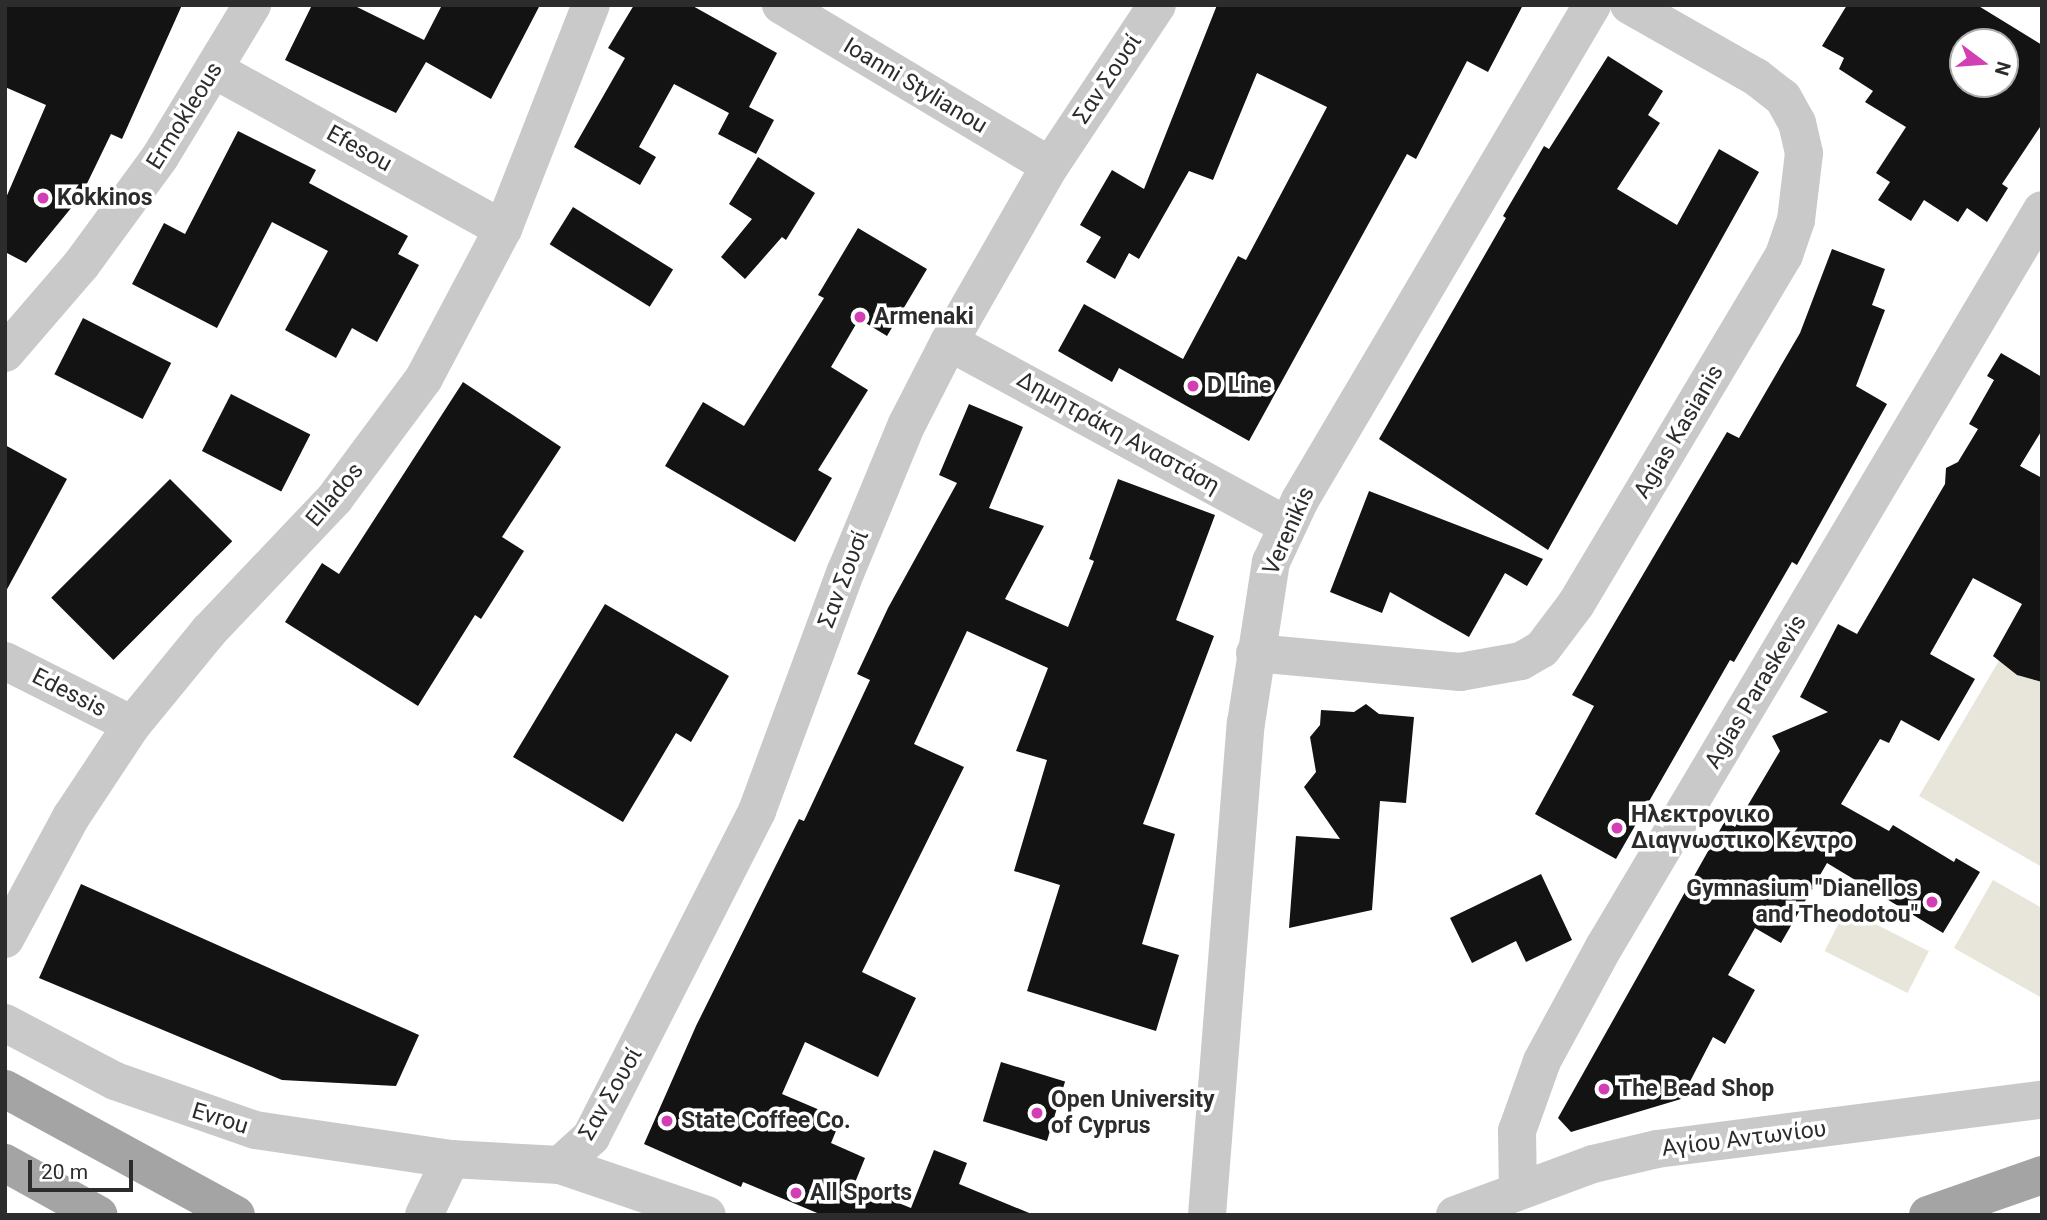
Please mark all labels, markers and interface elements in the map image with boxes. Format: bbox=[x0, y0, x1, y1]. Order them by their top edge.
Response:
north arrow bbox=[1949, 28, 2019, 98]
street label: Σαν Σουσί bbox=[1068, 29, 1148, 129]
street label: Ioanni Stylianou bbox=[838, 32, 992, 140]
street label: Ermokleous bbox=[141, 57, 229, 175]
text: N bbox=[1990, 59, 2016, 78]
street label: Efesou bbox=[321, 120, 397, 178]
place label: Kokkinos bbox=[57, 184, 153, 212]
marker: Kokkinos bbox=[35, 190, 51, 206]
place label: Armenaki bbox=[874, 303, 974, 331]
marker: Armenaki bbox=[852, 309, 868, 325]
street label: Agias Kasianis bbox=[1628, 360, 1730, 504]
street label: Δημητράκη Αναστάση bbox=[1012, 366, 1224, 500]
place label: D Line bbox=[1207, 372, 1272, 400]
marker: D Line bbox=[1185, 378, 1201, 394]
street label: Ellados bbox=[300, 458, 370, 532]
street label: Verenikis bbox=[1257, 483, 1321, 579]
street label: Σαν Σουσί bbox=[813, 526, 875, 632]
street label: Agias Paraskevis bbox=[1699, 610, 1813, 774]
street label: Edessis bbox=[27, 663, 111, 723]
place label: Ηλεκτρονικο Διαγνωστικο Κεντρο bbox=[1631, 801, 1853, 855]
marker: Ηλεκτρονικο Διαγνωστικο Κεντρο bbox=[1609, 820, 1625, 836]
place label: Gymnasium "Dianellos and Theodotou" bbox=[1686, 875, 1918, 929]
marker: Gymnasium "Dianellos and Theodotou" bbox=[1924, 894, 1940, 910]
street label: Σαν Σουσί bbox=[573, 1043, 649, 1145]
place label: The Bead Shop bbox=[1618, 1075, 1774, 1103]
marker: The Bead Shop bbox=[1596, 1081, 1612, 1097]
place label: Open University of Cyprus bbox=[1051, 1086, 1215, 1140]
street label: Evrou bbox=[189, 1097, 251, 1141]
marker: Open University of Cyprus bbox=[1029, 1105, 1045, 1121]
place label: State Coffee Co. bbox=[681, 1107, 851, 1135]
marker: State Coffee Co. bbox=[659, 1113, 675, 1129]
street label: Αγίου Αντωνίου bbox=[1660, 1115, 1828, 1163]
scale bar bbox=[32, 1146, 136, 1190]
text: 20 m bbox=[41, 1160, 88, 1184]
place label: All Sports bbox=[810, 1179, 912, 1207]
marker: All Sports bbox=[788, 1185, 804, 1201]

